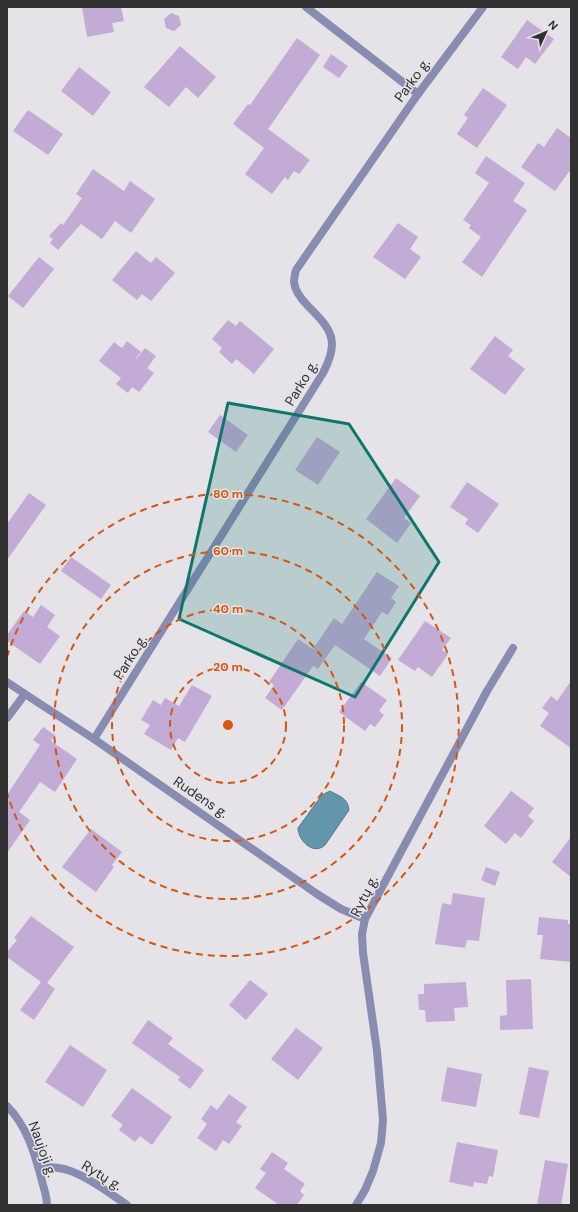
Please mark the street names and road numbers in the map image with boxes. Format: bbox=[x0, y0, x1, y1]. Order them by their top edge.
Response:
street label: Parko g. bbox=[390, 54, 434, 105]
street label: Parko g. bbox=[280, 357, 322, 409]
street label: Parko g. bbox=[109, 631, 151, 683]
street label: Rudens g. bbox=[170, 772, 232, 822]
street label: Rytų g. bbox=[346, 872, 382, 920]
street label: Naujoji g. bbox=[25, 1119, 61, 1180]
street label: Rytų g. bbox=[79, 1156, 126, 1194]

